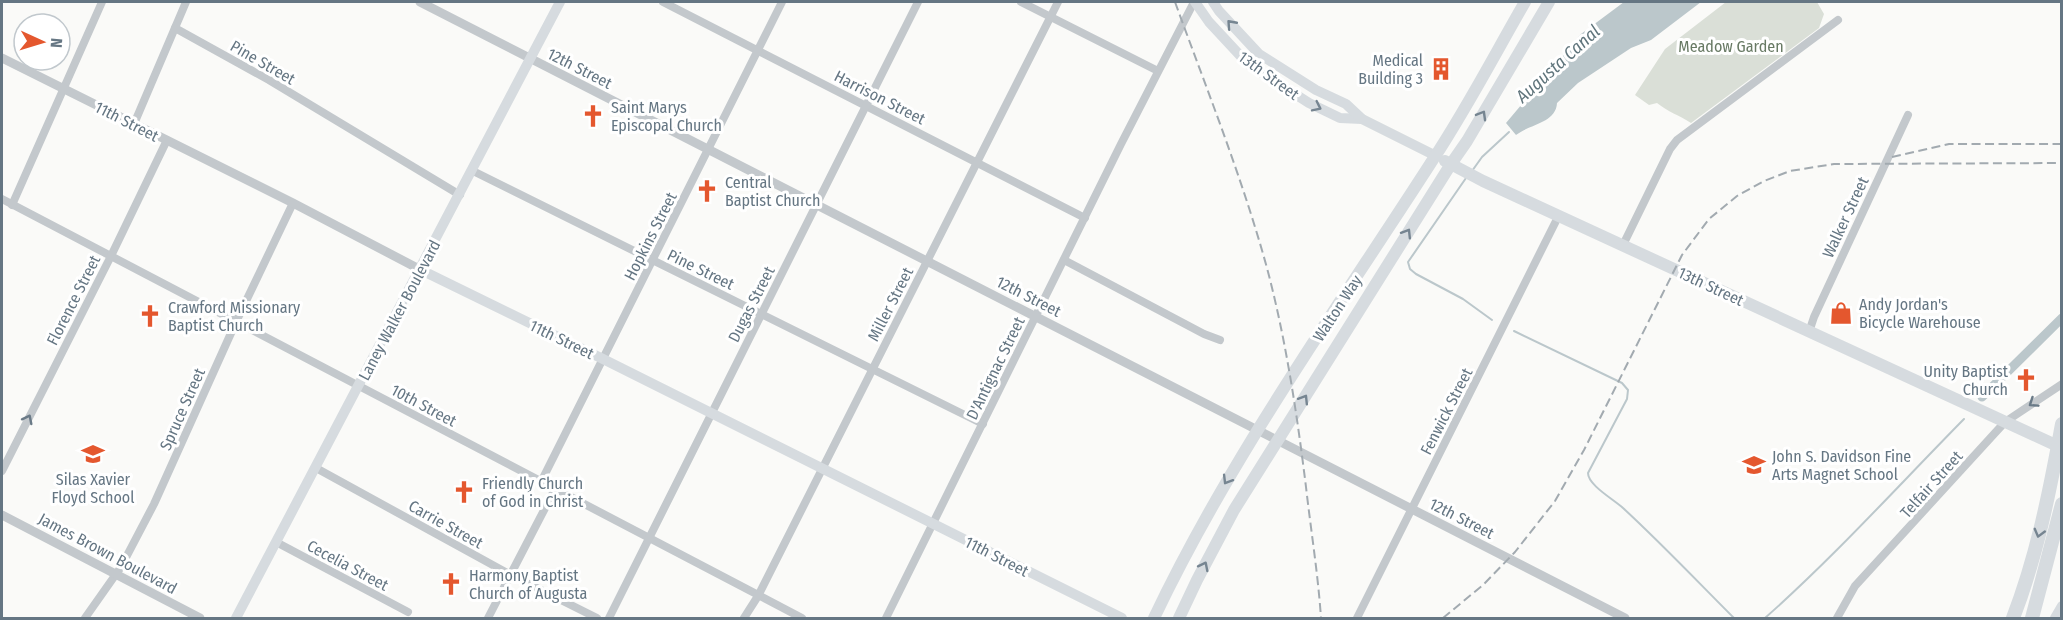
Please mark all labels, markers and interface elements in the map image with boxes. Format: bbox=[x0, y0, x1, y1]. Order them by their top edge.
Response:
north arrow bbox=[12, 12, 72, 72]
one-way arrow bbox=[1227, 20, 1238, 31]
water label: Augusta Canal bbox=[1511, 20, 1605, 108]
street label: Pine Street bbox=[227, 36, 299, 89]
park label: Meadow Garden bbox=[1678, 37, 1784, 56]
text: N bbox=[47, 38, 66, 48]
street label: 12th Street bbox=[544, 44, 616, 93]
street label: 13th Street bbox=[1235, 47, 1303, 104]
place label: Medical Building 3 bbox=[1358, 51, 1423, 88]
building icon: Medical Building 3 bbox=[1428, 56, 1454, 82]
street label: Harrison Street bbox=[831, 66, 929, 129]
street label: 11th Street bbox=[92, 97, 163, 146]
place label: Saint Marys Episcopal Church bbox=[611, 98, 722, 135]
one-way arrow bbox=[1311, 100, 1322, 111]
church icon: Saint Marys Episcopal Church bbox=[580, 103, 606, 129]
one-way arrow bbox=[1475, 111, 1487, 121]
place label: Central Baptist Church bbox=[725, 173, 820, 210]
street label: Walker Street bbox=[1818, 173, 1873, 261]
church icon: Central Baptist Church bbox=[694, 178, 720, 204]
street label: Hopkins Street bbox=[620, 188, 681, 284]
one-way arrow bbox=[1400, 229, 1412, 239]
street label: Laney Walker Boulevard bbox=[354, 237, 444, 384]
street label: Pine Street bbox=[664, 245, 738, 294]
street label: Florence Street bbox=[43, 251, 105, 348]
street label: Dugas Street bbox=[724, 262, 779, 345]
street label: Miller Street bbox=[864, 263, 918, 344]
street label: 13th Street bbox=[1675, 263, 1747, 310]
street label: Walton Way bbox=[1309, 271, 1366, 345]
street label: 12th Street bbox=[993, 272, 1065, 321]
place label: Andy Jordan's Bicycle Warehouse bbox=[1859, 295, 1981, 332]
place label: Crawford Missionary Baptist Church bbox=[168, 298, 301, 335]
shop icon: Andy Jordan's Bicycle Warehouse bbox=[1828, 300, 1854, 326]
church icon: Crawford Missionary Baptist Church bbox=[137, 303, 163, 329]
street label: D'Antignac Street bbox=[962, 313, 1029, 423]
street label: 11th Street bbox=[527, 316, 598, 363]
place label: Unity Baptist Church bbox=[1924, 362, 2009, 399]
street label: Spruce Street bbox=[156, 364, 209, 453]
street label: Fenwick Street bbox=[1416, 364, 1477, 458]
church icon: Unity Baptist Church bbox=[2013, 367, 2039, 393]
street label: 10th Street bbox=[388, 380, 460, 431]
one-way arrow bbox=[1297, 394, 1308, 405]
one-way arrow bbox=[2029, 396, 2040, 407]
one-way arrow bbox=[21, 415, 32, 425]
school or university icon: Silas Xavier Floyd School bbox=[80, 441, 106, 467]
street label: Telfair Street bbox=[1896, 446, 1967, 522]
place label: John S. Davidson Fine Arts Magnet School bbox=[1772, 447, 1911, 484]
school or university icon: John S. Davidson Fine Arts Magnet School bbox=[1741, 452, 1767, 478]
place label: Silas Xavier Floyd School bbox=[51, 470, 135, 507]
place label: Friendly Church of God in Christ bbox=[482, 474, 584, 511]
one-way arrow bbox=[1223, 474, 1235, 484]
church icon: Friendly Church of God in Christ bbox=[451, 479, 477, 505]
street label: 12th Street bbox=[1426, 494, 1498, 543]
street label: Carrie Street bbox=[405, 496, 487, 553]
street label: James Brown Boulevard bbox=[35, 509, 180, 598]
one-way arrow bbox=[2034, 528, 2047, 538]
street label: 11th Street bbox=[962, 532, 1033, 581]
street label: Cecelia Street bbox=[304, 536, 392, 595]
one-way arrow bbox=[1197, 561, 1208, 572]
place label: Harmony Baptist Church of Augusta bbox=[469, 566, 587, 603]
church icon: Harmony Baptist Church of Augusta bbox=[438, 571, 464, 597]

